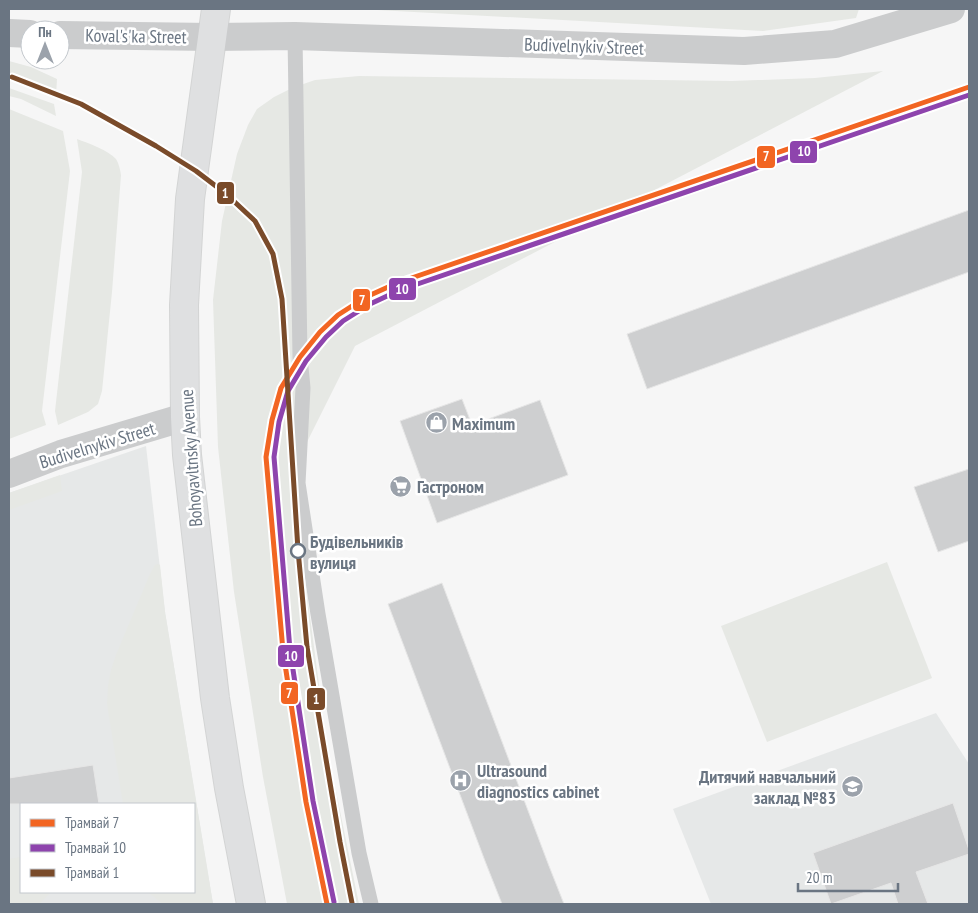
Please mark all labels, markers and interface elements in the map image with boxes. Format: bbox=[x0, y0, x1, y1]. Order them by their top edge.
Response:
north arrow bbox=[20, 20, 70, 70]
text: Пн bbox=[38, 23, 52, 41]
street label: Koval's'ka Street bbox=[85, 24, 187, 48]
street label: Budivelnykiv Street bbox=[524, 32, 644, 60]
line badge: 10 bbox=[789, 140, 818, 164]
text: 10 bbox=[797, 142, 811, 160]
line badge: 7 bbox=[756, 145, 776, 169]
text: 7 bbox=[763, 147, 770, 165]
line badge: 1 bbox=[216, 181, 235, 205]
text: 1 bbox=[222, 184, 228, 202]
line badge: 10 bbox=[388, 277, 417, 301]
text: 10 bbox=[395, 280, 409, 298]
line badge: 7 bbox=[352, 288, 371, 312]
text: 7 bbox=[359, 291, 366, 309]
street label: Bohoyavltnsky Avenue bbox=[175, 388, 207, 528]
shop icon: Maximum bbox=[424, 411, 448, 435]
place label: Maximum bbox=[452, 412, 515, 435]
street label: Budivelnykiv Street bbox=[36, 416, 158, 473]
supermarket icon: Гастроном bbox=[389, 474, 413, 498]
place label: Гастроном bbox=[417, 475, 484, 498]
place label: Будівельників вулиця bbox=[310, 530, 404, 574]
marker: Будівельників вулиця bbox=[290, 543, 306, 559]
line badge: 10 bbox=[277, 644, 305, 668]
text: 10 bbox=[284, 647, 298, 665]
line badge: 7 bbox=[280, 681, 299, 705]
text: 7 bbox=[286, 684, 293, 702]
line badge: 1 bbox=[306, 687, 326, 711]
text: 1 bbox=[313, 690, 319, 708]
place label: Ultrasound diagnostics cabinet bbox=[477, 759, 600, 803]
place label: Дитячий навчальний заклад №83 bbox=[699, 765, 836, 809]
hospital icon: Ultrasound diagnostics cabinet bbox=[449, 768, 473, 792]
school or university icon: Дитячий навчальний заклад №83 bbox=[840, 774, 864, 798]
legend bbox=[20, 803, 195, 893]
text: Трамвай 7 bbox=[65, 813, 119, 832]
text: Трамвай 10 bbox=[65, 838, 126, 857]
scale bar bbox=[798, 860, 898, 892]
text: Трамвай 1 bbox=[65, 863, 119, 882]
text: 20 m bbox=[806, 868, 832, 887]

